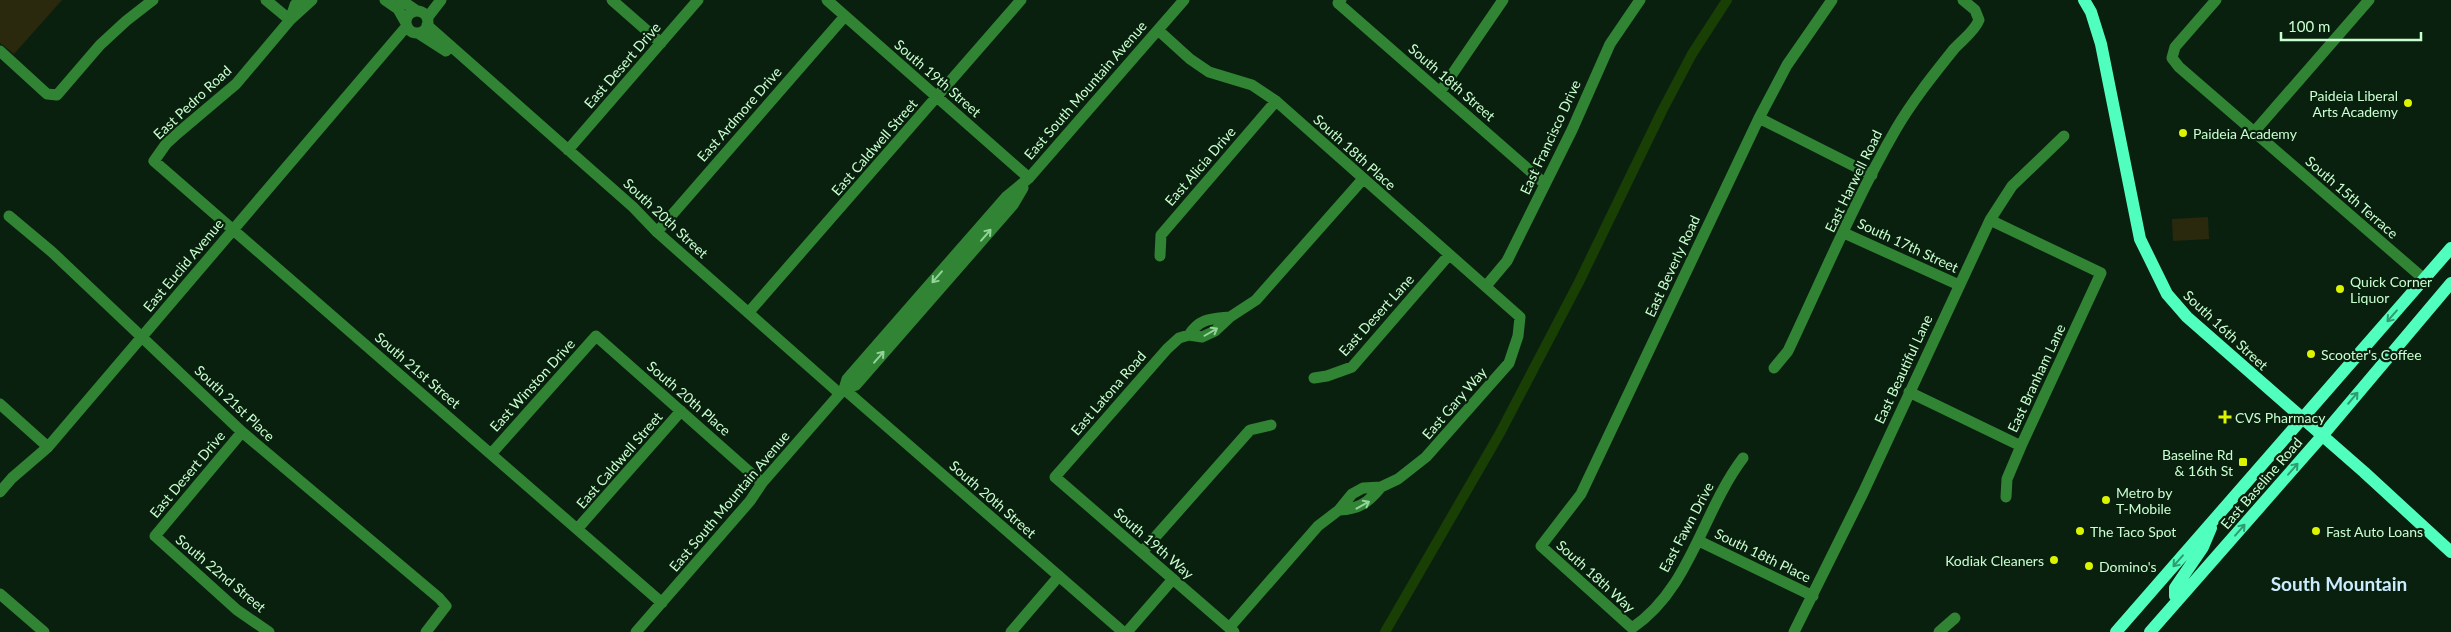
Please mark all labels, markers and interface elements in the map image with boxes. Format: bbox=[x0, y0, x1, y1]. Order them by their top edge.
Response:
scale bar bbox=[2281, 10, 2421, 42]
street label: East South Mountain Avenue bbox=[1020, 17, 1150, 163]
text: 100 m bbox=[2288, 17, 2330, 35]
street label: East Desert Drive bbox=[580, 19, 664, 111]
street label: South 19th Street bbox=[891, 36, 985, 120]
street label: South 18th Street bbox=[1405, 40, 1499, 124]
street label: East Pedro Road bbox=[150, 62, 234, 142]
street label: East Ardmore Drive bbox=[693, 63, 785, 165]
street label: East Francisco Drive bbox=[1516, 77, 1584, 197]
place label: Paideia Liberal Arts Academy bbox=[2309, 87, 2399, 120]
street label: East Caldwell Street bbox=[827, 95, 921, 199]
marker: Paideia Liberal Arts Academy bbox=[2402, 97, 2414, 109]
street label: South 18th Place bbox=[1310, 111, 1400, 193]
street label: East Alicia Drive bbox=[1161, 123, 1239, 209]
place label: Paideia Academy bbox=[2193, 125, 2298, 142]
street label: East Harwell Road bbox=[1821, 127, 1885, 235]
marker: Paideia Academy bbox=[2177, 127, 2189, 139]
street label: South 15th Terrace bbox=[2302, 152, 2402, 242]
street label: South 20th Street bbox=[620, 175, 712, 261]
street label: East Beverly Road bbox=[1641, 212, 1703, 320]
street label: South 17th Street bbox=[1855, 214, 1961, 276]
street label: East Euclid Avenue bbox=[139, 215, 227, 315]
one-way arrow bbox=[980, 229, 991, 242]
one-way arrow bbox=[931, 270, 942, 283]
street label: East Desert Lane bbox=[1335, 271, 1417, 359]
place label: Quick Corner Liquor bbox=[2350, 273, 2432, 306]
marker: Quick Corner Liquor bbox=[2334, 283, 2346, 295]
street label: South 16th Street bbox=[2180, 287, 2272, 373]
one-way arrow bbox=[2386, 309, 2398, 322]
street label: East Beautiful Lane bbox=[1870, 312, 1936, 426]
street label: East Branham Lane bbox=[2003, 321, 2069, 435]
one-way arrow bbox=[1204, 327, 1219, 337]
street label: South 21st Street bbox=[372, 328, 464, 412]
street label: East Winston Drive bbox=[486, 335, 578, 435]
place label: Scooter's Coffee bbox=[2321, 346, 2422, 363]
street label: East Latona Road bbox=[1067, 347, 1149, 439]
marker: Scooter's Coffee bbox=[2305, 348, 2317, 360]
one-way arrow bbox=[874, 351, 885, 364]
street label: South 20th Place bbox=[644, 357, 734, 439]
street label: South 21st Place bbox=[191, 362, 279, 444]
street label: East Gary Way bbox=[1418, 363, 1490, 442]
one-way arrow bbox=[2348, 392, 2359, 405]
street label: East Caldwell Street bbox=[572, 408, 666, 512]
place label: CVS Pharmacy bbox=[2235, 409, 2326, 426]
marker: CVS Pharmacy bbox=[2219, 411, 2231, 423]
street label: East Desert Drive bbox=[146, 427, 228, 521]
street label: East South Mountain Avenue bbox=[665, 427, 793, 575]
street label: East Baseline Road bbox=[2217, 434, 2305, 532]
place label: Baseline Rd & 16th St bbox=[2162, 446, 2233, 479]
marker: Baseline Rd & 16th St bbox=[2237, 456, 2249, 468]
street label: South 20th Street bbox=[946, 457, 1040, 541]
one-way arrow bbox=[2287, 462, 2299, 475]
street label: East Fawn Drive bbox=[1655, 479, 1717, 575]
place label: Metro by T-Mobile bbox=[2116, 484, 2173, 517]
marker: Metro by T-Mobile bbox=[2100, 494, 2112, 506]
one-way arrow bbox=[1355, 499, 1369, 509]
street label: South 19th Way bbox=[1111, 504, 1198, 583]
place label: The Taco Spot bbox=[2090, 523, 2176, 540]
one-way arrow bbox=[2234, 523, 2245, 536]
place label: Fast Auto Loans bbox=[2326, 523, 2423, 540]
street label: South 18th Place bbox=[1712, 524, 1814, 586]
marker: The Taco Spot bbox=[2074, 525, 2086, 537]
marker: Fast Auto Loans bbox=[2310, 525, 2322, 537]
street label: South 22nd Street bbox=[173, 530, 269, 616]
street label: South 18th Way bbox=[1553, 536, 1639, 616]
place label: Kodiak Cleaners bbox=[1945, 552, 2044, 569]
marker: Kodiak Cleaners bbox=[2048, 554, 2060, 566]
one-way arrow bbox=[2173, 554, 2184, 567]
place label: Domino's bbox=[2099, 558, 2157, 575]
marker: Domino's bbox=[2083, 560, 2095, 572]
district label: South Mountain bbox=[2271, 572, 2407, 595]

